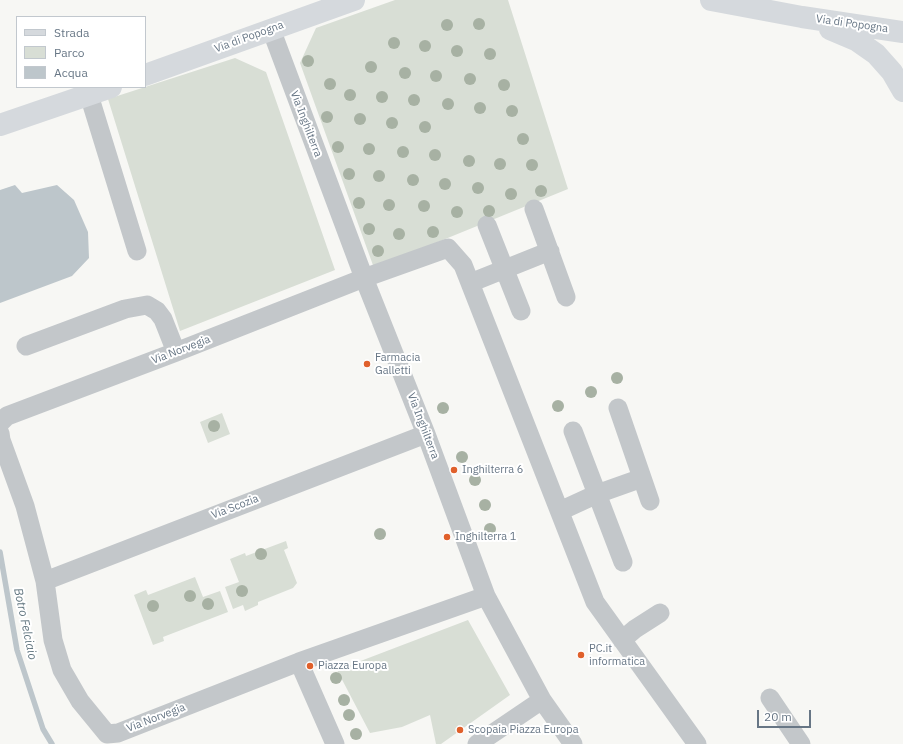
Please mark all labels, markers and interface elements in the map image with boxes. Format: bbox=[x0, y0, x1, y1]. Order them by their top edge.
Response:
street label: Via di Popogna bbox=[815, 12, 889, 36]
legend bbox=[16, 16, 146, 88]
street label: Via di Popogna bbox=[213, 18, 285, 56]
text: Strada bbox=[54, 25, 89, 40]
text: Parco bbox=[54, 45, 85, 60]
text: Acqua bbox=[54, 65, 88, 80]
street label: Via Inghilterra bbox=[287, 89, 325, 159]
street label: Via Norvegia bbox=[150, 333, 212, 367]
place label: Farmacia Galletti bbox=[375, 351, 420, 377]
marker: Farmacia Galletti bbox=[362, 359, 372, 369]
street label: Via Inghilterra bbox=[404, 391, 442, 461]
place label: Inghilterra 6 bbox=[462, 463, 523, 477]
marker: Inghilterra 6 bbox=[449, 465, 459, 475]
street label: Via Scozia bbox=[209, 492, 261, 522]
place label: Inghilterra 1 bbox=[455, 530, 516, 544]
marker: Inghilterra 1 bbox=[442, 532, 452, 542]
water label: Botro Felciaio bbox=[10, 587, 40, 661]
place label: PC.it informatica bbox=[589, 642, 645, 668]
marker: PC.it informatica bbox=[576, 650, 586, 660]
place label: Piazza Europa bbox=[318, 659, 387, 673]
marker: Piazza Europa bbox=[305, 661, 315, 671]
street label: Via Norvegia bbox=[125, 701, 187, 735]
scale bar bbox=[759, 702, 813, 728]
text: 20 m bbox=[764, 709, 792, 724]
place label: Scopaia Piazza Europa bbox=[468, 723, 579, 737]
marker: Scopaia Piazza Europa bbox=[455, 725, 465, 735]

